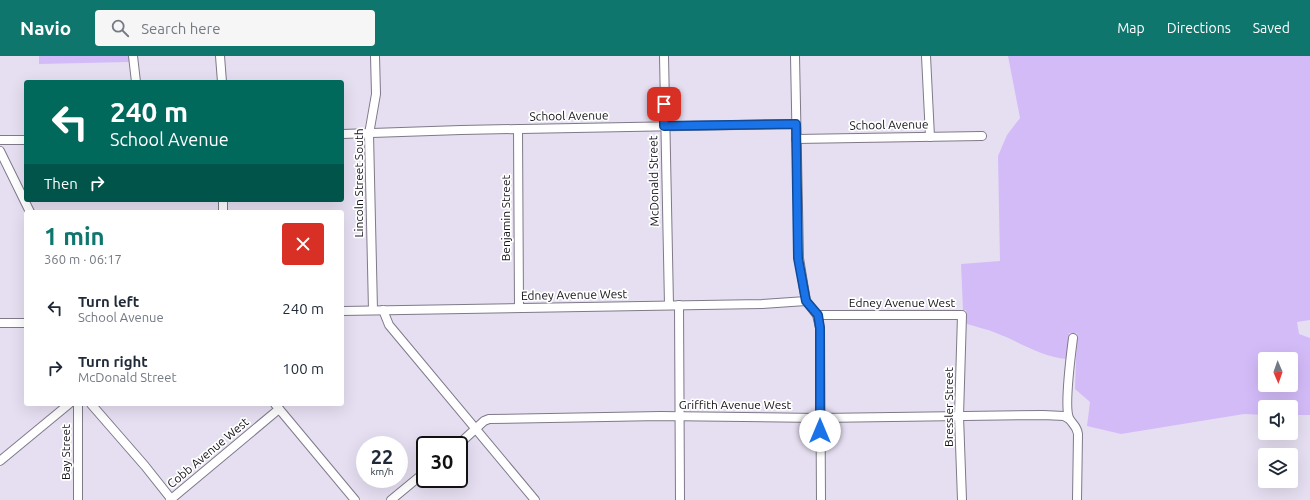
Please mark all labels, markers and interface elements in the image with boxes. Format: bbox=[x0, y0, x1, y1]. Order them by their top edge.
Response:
search box bbox=[95, 10, 375, 46]
text: Navio bbox=[20, 17, 71, 39]
icon: search bbox=[109, 17, 131, 39]
text: Search here bbox=[141, 20, 220, 37]
text: Map bbox=[1117, 20, 1145, 36]
text: Directions bbox=[1167, 20, 1231, 36]
text: Saved bbox=[1253, 20, 1290, 36]
pin bbox=[647, 87, 681, 121]
icon: arrive bbox=[653, 93, 675, 115]
icon: left bbox=[44, 96, 96, 148]
text: 240 m bbox=[110, 96, 188, 127]
street label: School Avenue bbox=[529, 108, 609, 123]
street label: School Avenue bbox=[849, 117, 929, 132]
street label: Lincoln Street South bbox=[352, 128, 365, 238]
text: School Avenue bbox=[110, 129, 229, 149]
street label: McDonald Street bbox=[646, 135, 661, 227]
icon: right bbox=[86, 172, 108, 194]
street label: Benjamin Street bbox=[499, 174, 512, 261]
text: Then bbox=[44, 175, 78, 192]
text: 1 min bbox=[44, 223, 105, 250]
button: close bbox=[282, 223, 324, 265]
text: 360 m · 06:17 bbox=[44, 252, 122, 266]
street label: Edney Avenue West bbox=[521, 287, 628, 302]
text: Turn left bbox=[78, 293, 139, 310]
street label: Edney Avenue West bbox=[849, 296, 955, 309]
icon: left bbox=[44, 297, 66, 319]
text: 240 m bbox=[282, 300, 324, 317]
text: School Avenue bbox=[78, 310, 164, 324]
north arrow bbox=[1258, 352, 1298, 392]
map controls bbox=[1258, 352, 1298, 488]
text: Turn right bbox=[78, 353, 148, 370]
icon: right bbox=[44, 357, 66, 379]
text: 100 m bbox=[282, 360, 324, 377]
street label: Bressler Street bbox=[942, 367, 955, 447]
text: McDonald Street bbox=[78, 370, 177, 384]
street label: Griffith Avenue West bbox=[679, 398, 791, 411]
button: sound bbox=[1258, 400, 1298, 440]
position arrow bbox=[799, 410, 841, 452]
street label: Cobb Avenue West bbox=[165, 415, 251, 490]
street label: Bay Street bbox=[59, 424, 72, 480]
speed limit sign: 30 bbox=[416, 436, 468, 488]
text: 22 bbox=[371, 445, 393, 468]
button: layers bbox=[1258, 448, 1298, 488]
text: km/h bbox=[370, 466, 394, 477]

